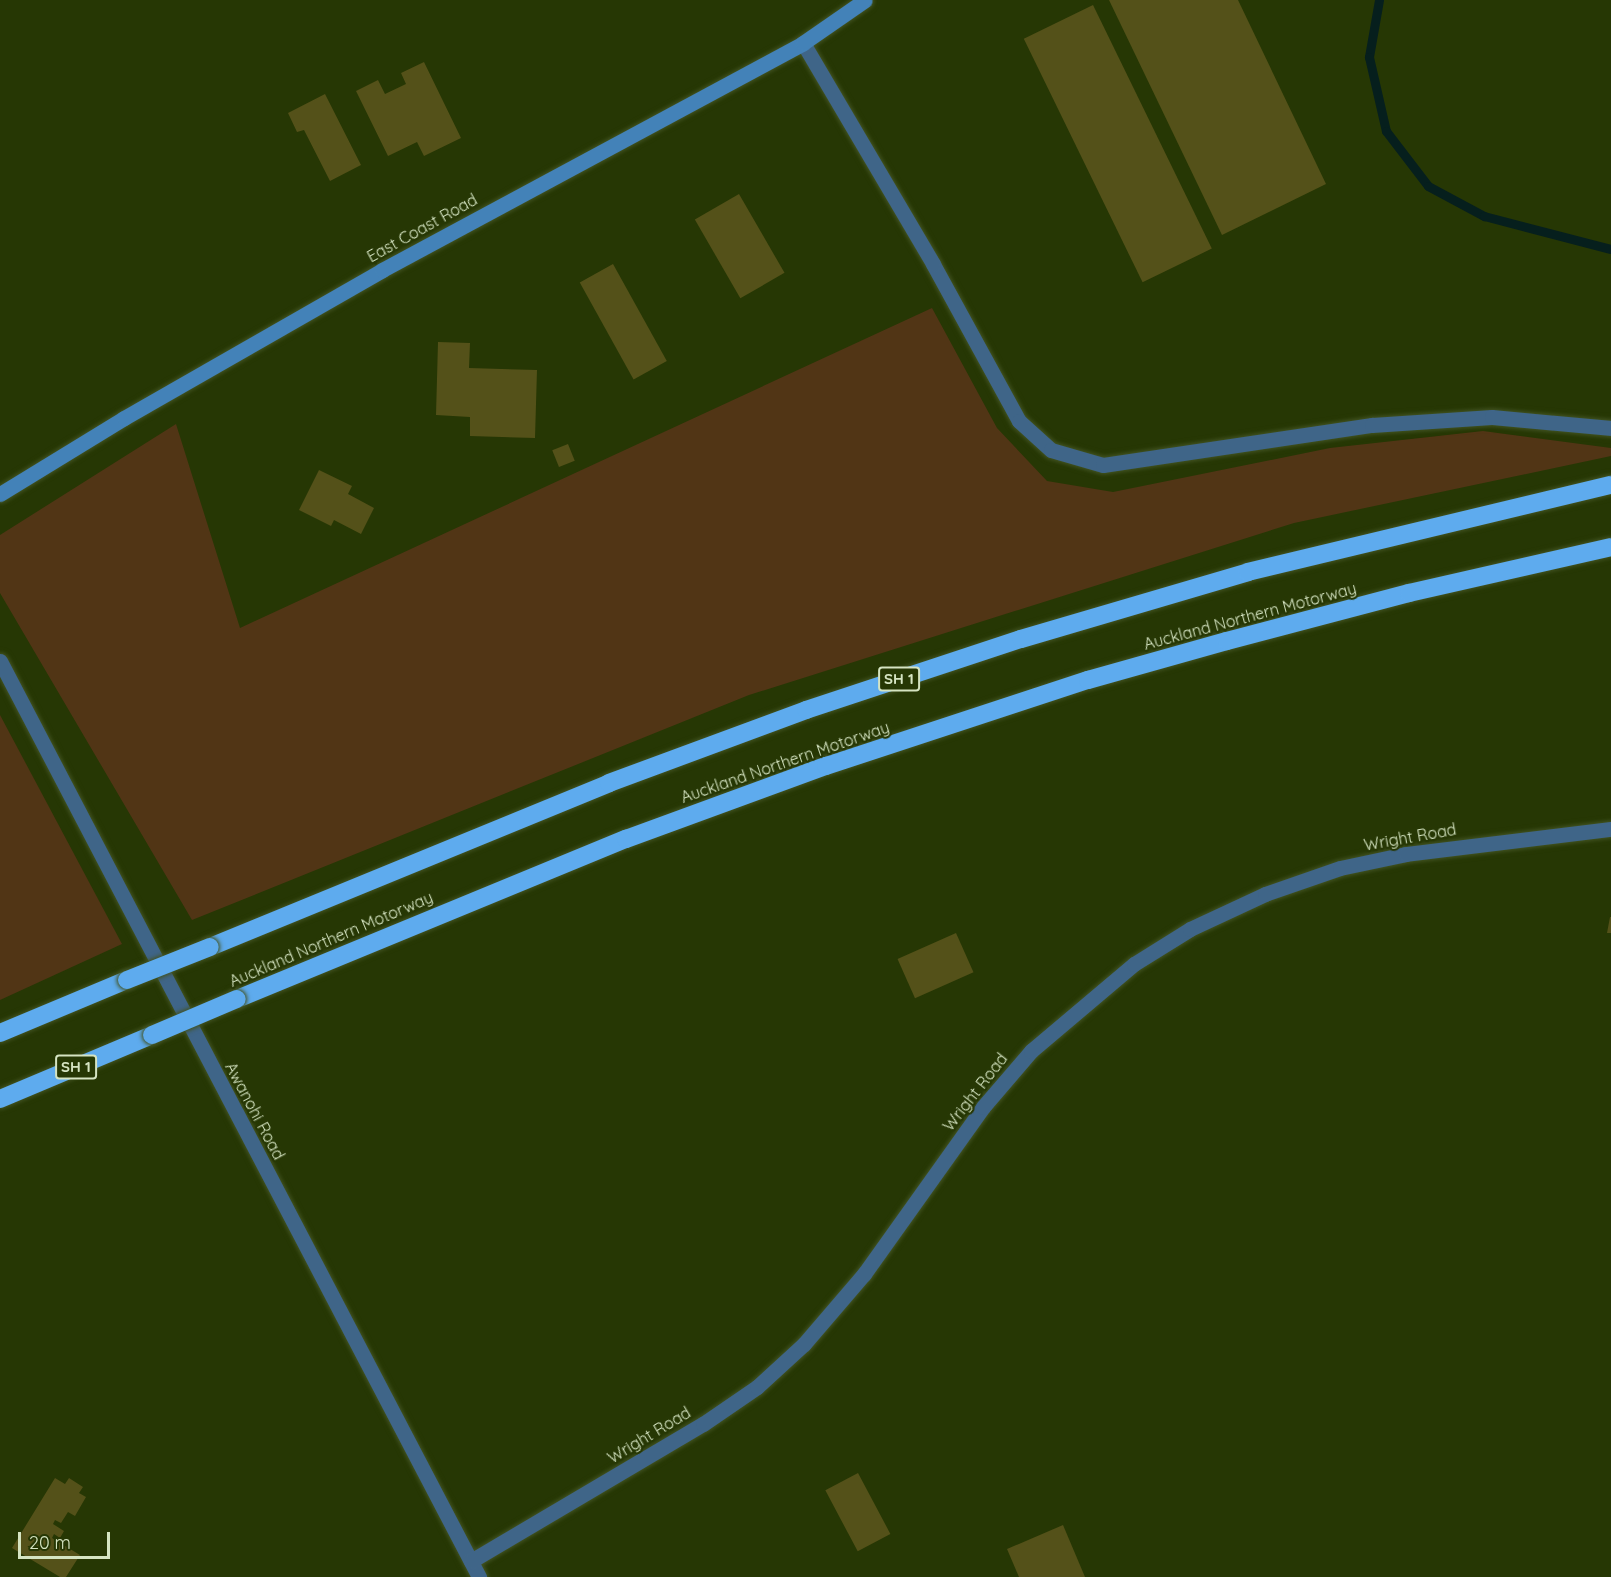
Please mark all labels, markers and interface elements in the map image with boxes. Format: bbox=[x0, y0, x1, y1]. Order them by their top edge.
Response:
street label: East Coast Road bbox=[364, 190, 480, 266]
street label: Auckland Northern Motorway bbox=[1142, 578, 1358, 654]
road number: SH 1 bbox=[878, 667, 920, 691]
street label: Auckland Northern Motorway bbox=[678, 717, 892, 807]
street label: Wright Road bbox=[1362, 819, 1458, 855]
street label: Auckland Northern Motorway bbox=[226, 887, 436, 991]
street label: Wright Road bbox=[939, 1049, 1011, 1135]
road number: SH 1 bbox=[55, 1055, 97, 1079]
street label: Awanohi Road bbox=[221, 1059, 289, 1163]
street label: Wright Road bbox=[604, 1403, 694, 1467]
scale bar bbox=[21, 1520, 112, 1558]
text: 20 m bbox=[29, 1531, 71, 1554]

